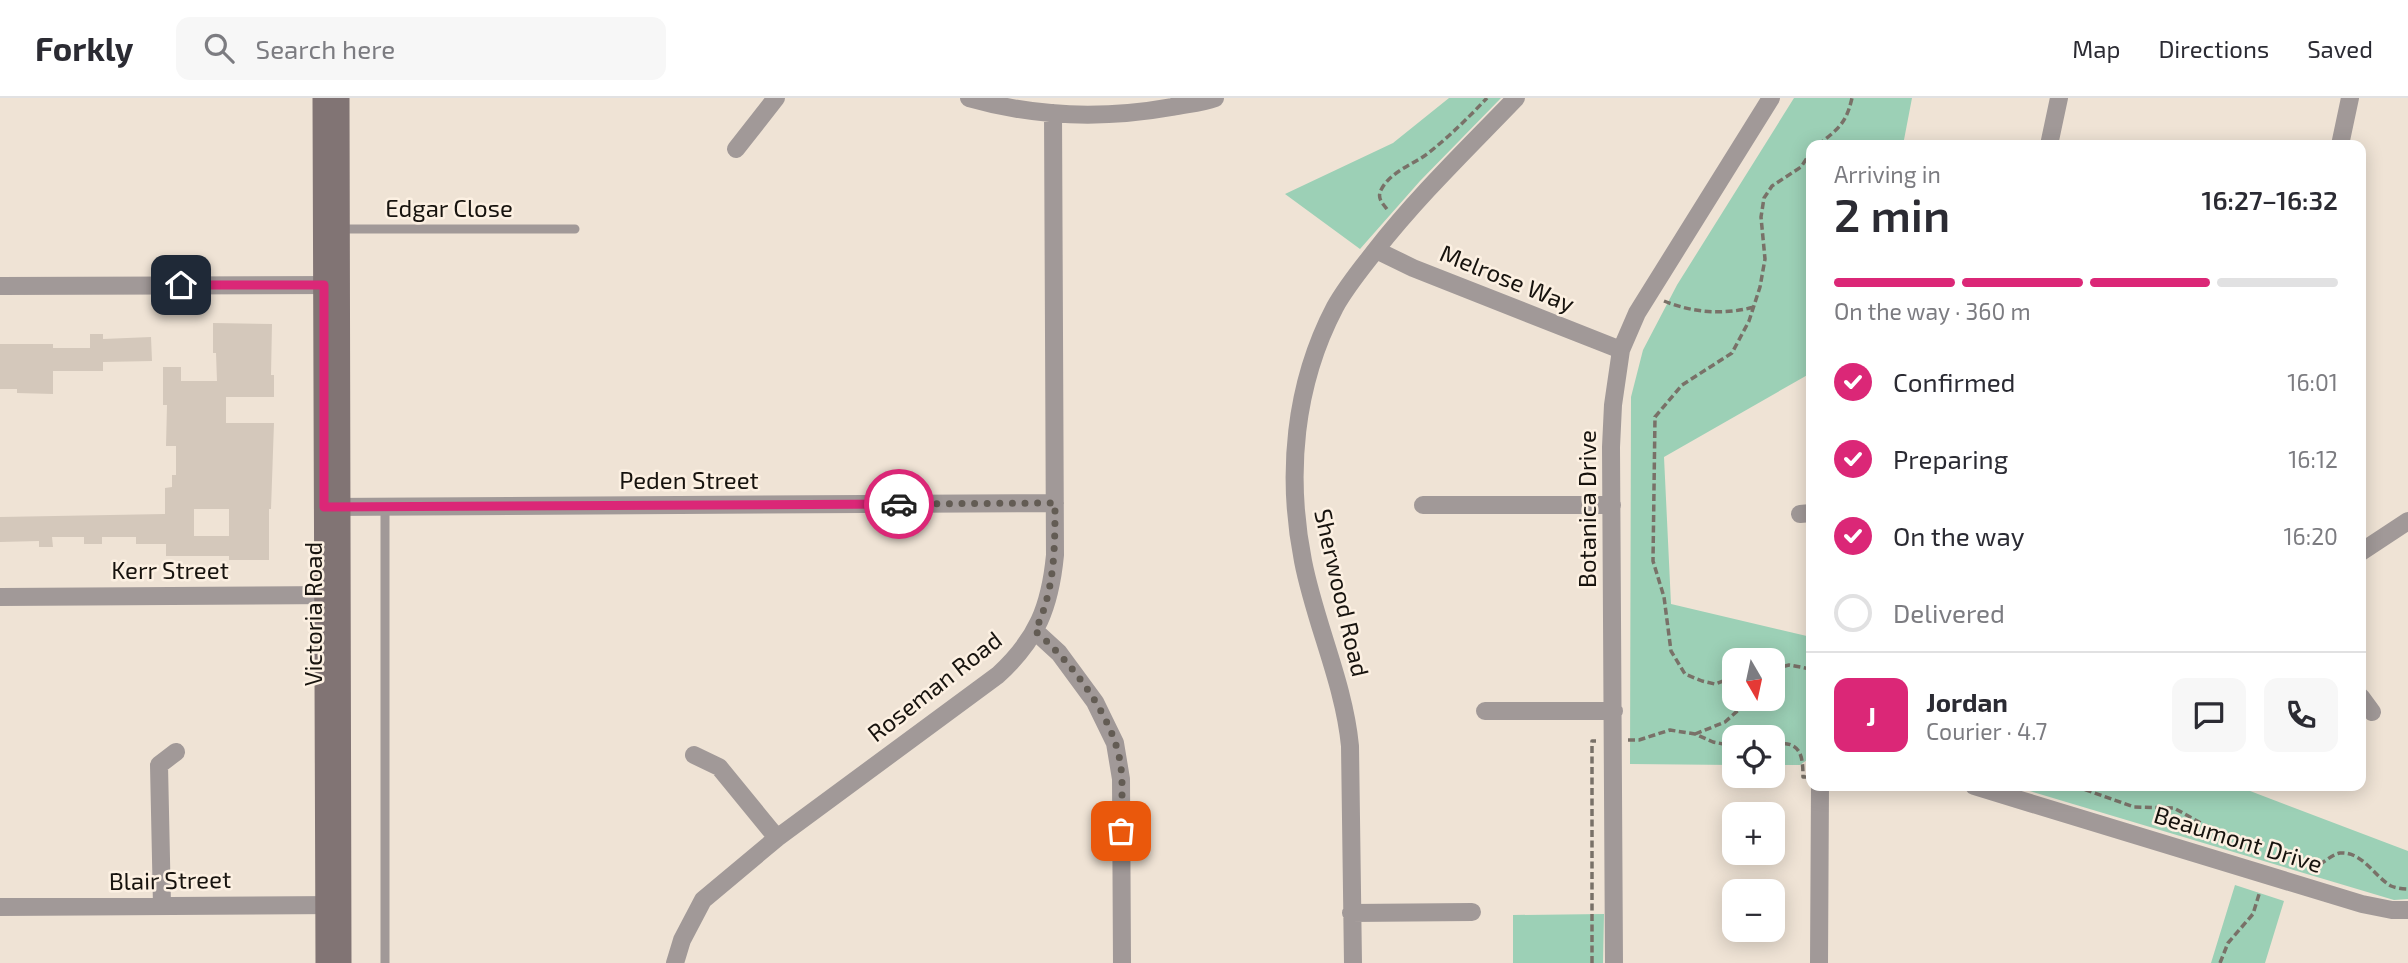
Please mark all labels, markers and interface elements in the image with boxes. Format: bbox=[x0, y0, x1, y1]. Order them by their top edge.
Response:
search box bbox=[176, 17, 666, 80]
text: Forkly bbox=[35, 28, 134, 68]
icon: search bbox=[200, 29, 238, 67]
text: Search here bbox=[256, 33, 395, 64]
text: Map bbox=[2072, 34, 2120, 63]
text: Directions bbox=[2158, 34, 2269, 63]
text: Saved bbox=[2307, 34, 2373, 63]
text: Arriving in bbox=[1834, 160, 1941, 188]
text: 16:27–16:32 bbox=[2202, 184, 2338, 215]
text: 2 min bbox=[1834, 186, 1950, 241]
street label: Edgar Close bbox=[385, 193, 513, 222]
street label: Melrose Way bbox=[1436, 237, 1579, 318]
pin bbox=[151, 255, 211, 315]
icon: home bbox=[162, 266, 200, 304]
text: On the way · 360 m bbox=[1834, 297, 2031, 325]
icon: check bbox=[1834, 363, 1872, 401]
text: Confirmed bbox=[1893, 366, 2016, 397]
text: 16:01 bbox=[2287, 368, 2338, 396]
street label: Botanica Drive bbox=[1572, 430, 1601, 588]
icon: check bbox=[1834, 440, 1872, 478]
text: Preparing bbox=[1893, 443, 2008, 474]
text: 16:12 bbox=[2288, 445, 2338, 473]
street label: Peden Street bbox=[619, 465, 759, 494]
courier bbox=[864, 469, 934, 539]
icon: car bbox=[880, 485, 918, 523]
street label: Sherwood Road bbox=[1309, 506, 1376, 679]
icon: check bbox=[1834, 517, 1872, 555]
text: On the way bbox=[1893, 520, 2024, 551]
text: 16:20 bbox=[2283, 522, 2338, 550]
street label: Victoria Road bbox=[298, 542, 327, 686]
street label: Kerr Street bbox=[111, 555, 229, 584]
text: Delivered bbox=[1893, 597, 2005, 628]
street label: Roseman Road bbox=[861, 624, 1007, 747]
north arrow bbox=[1722, 648, 1785, 710]
map controls bbox=[1722, 648, 1785, 942]
button: chat bbox=[2172, 678, 2246, 752]
button: phone bbox=[2264, 678, 2338, 752]
text: Jordan bbox=[1926, 686, 2008, 717]
text: J bbox=[1866, 700, 1876, 731]
text: Courier · 4.7 bbox=[1926, 717, 2047, 745]
button: locate bbox=[1722, 725, 1785, 788]
street label: Beaumont Drive bbox=[2151, 799, 2326, 878]
pin bbox=[1091, 801, 1151, 861]
button: + bbox=[1722, 802, 1785, 865]
icon: bag bbox=[1102, 812, 1140, 850]
street label: Blair Street bbox=[109, 864, 231, 895]
button: − bbox=[1722, 879, 1785, 942]

